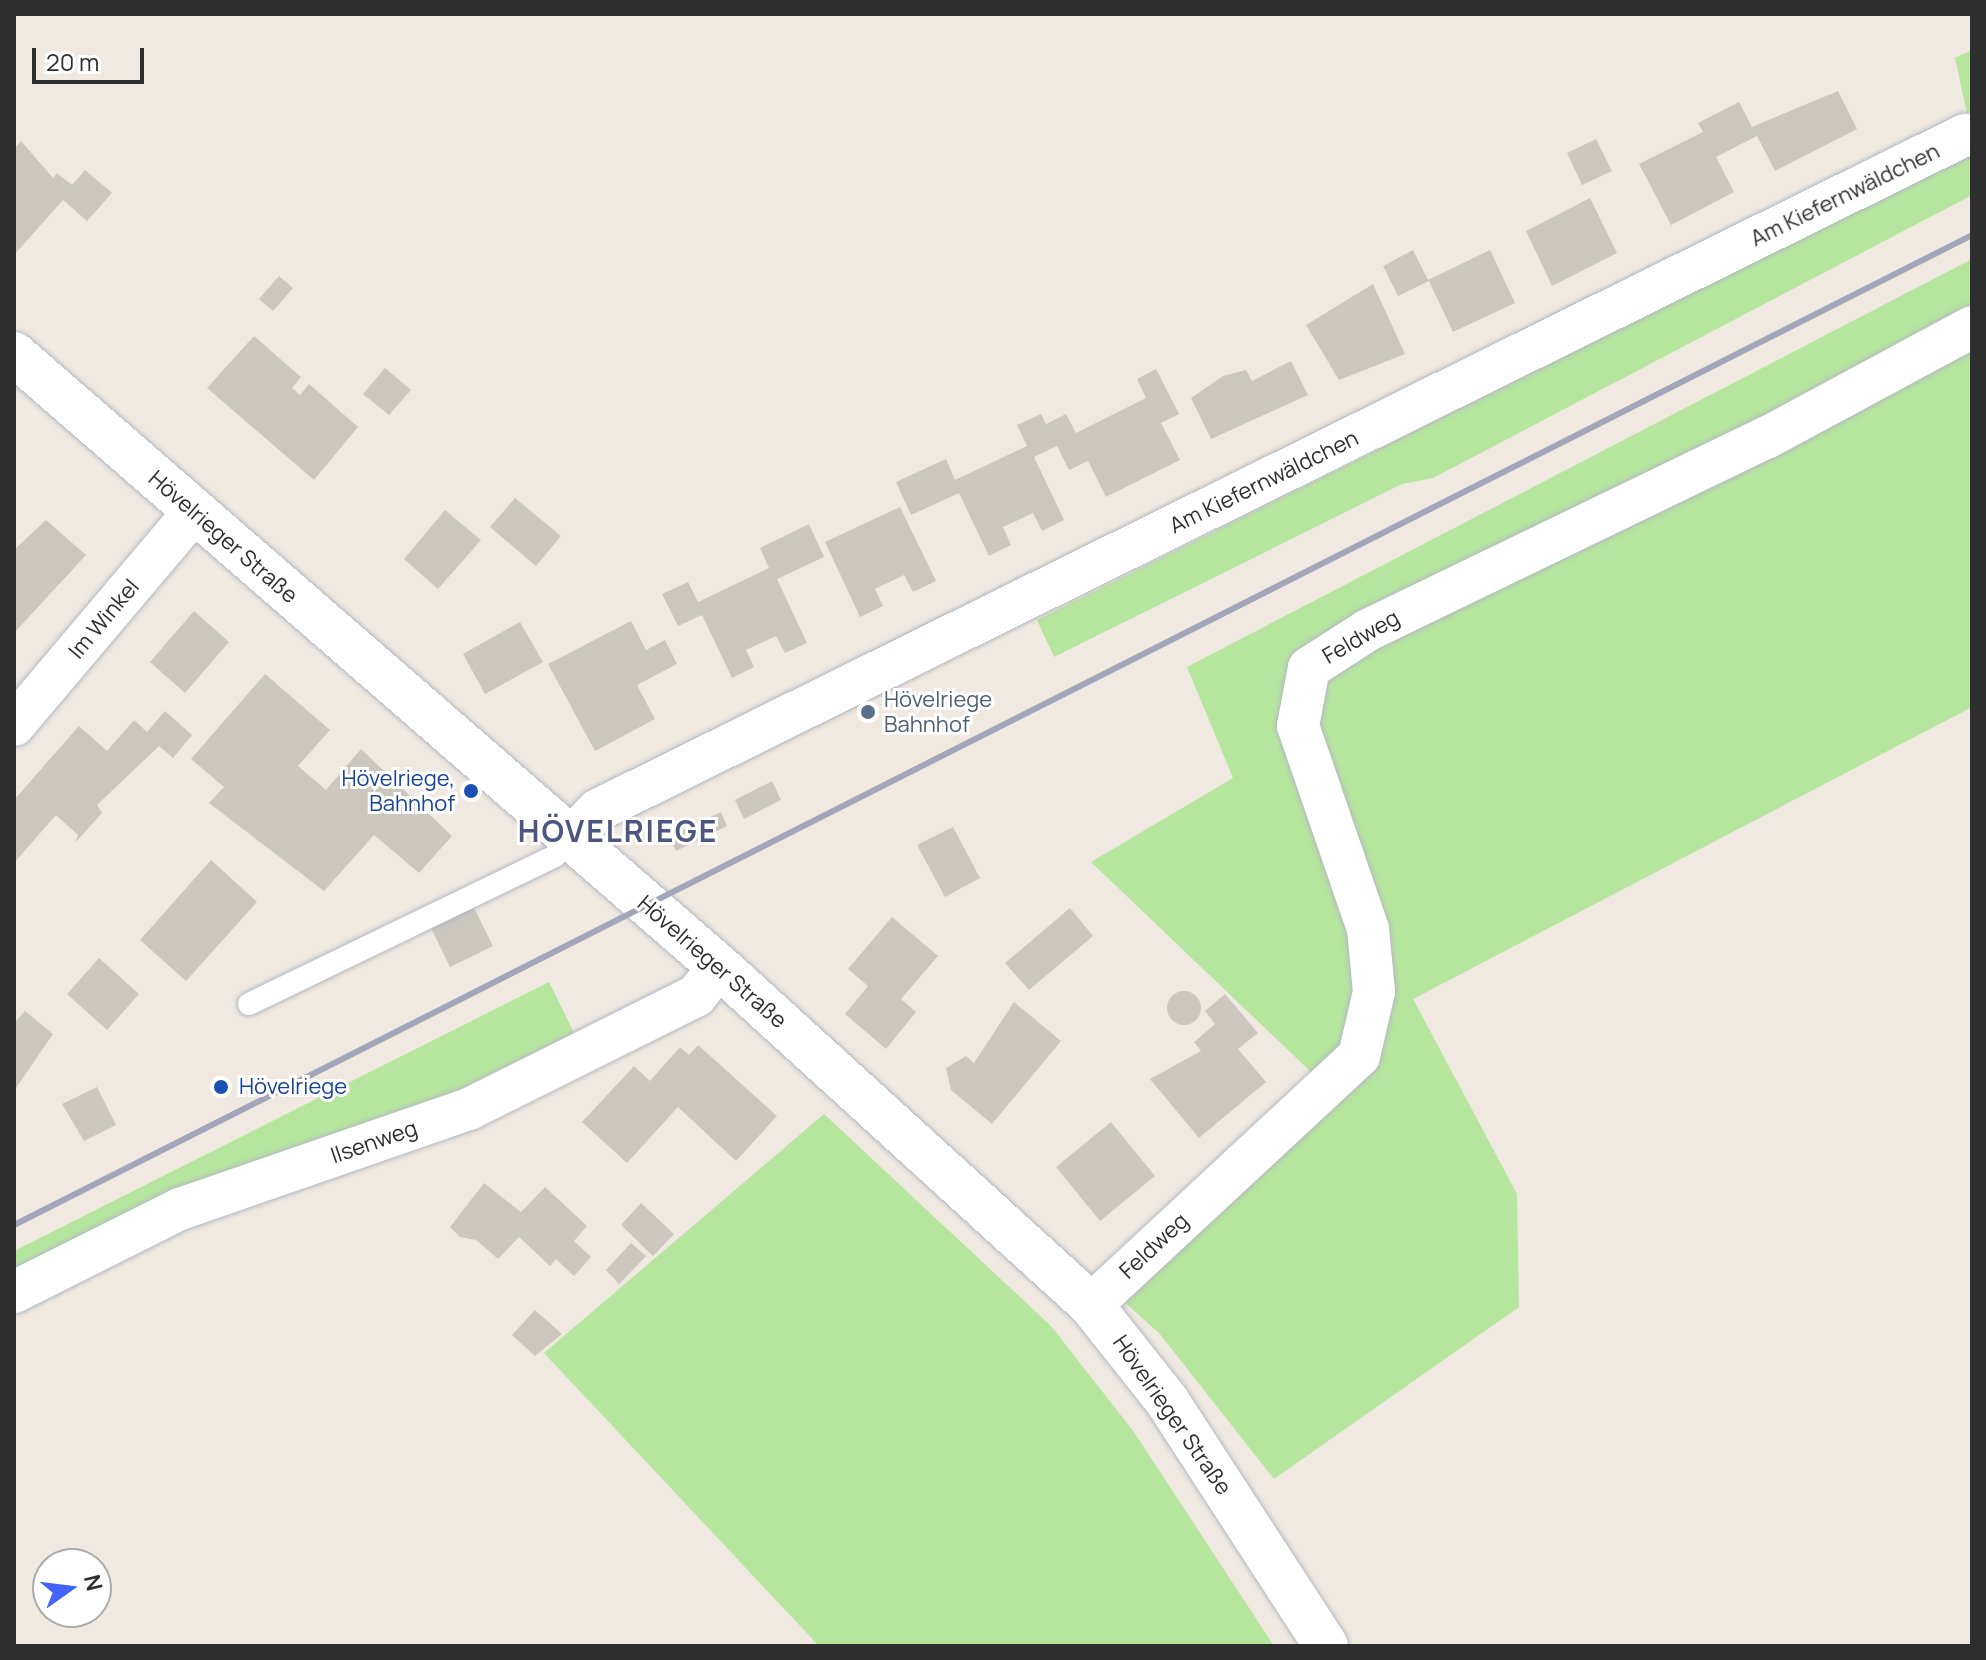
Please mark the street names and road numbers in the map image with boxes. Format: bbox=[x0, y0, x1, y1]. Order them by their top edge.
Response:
street label: Am Kiefernwäldchen bbox=[1746, 138, 1944, 252]
street label: Am Kiefernwäldchen bbox=[1165, 425, 1363, 539]
street label: Hövelrieger Straße bbox=[143, 465, 303, 609]
street label: Im Winkel bbox=[63, 574, 145, 664]
street label: Feldweg bbox=[1318, 605, 1404, 669]
street label: Hövelrieger Straße bbox=[632, 890, 792, 1034]
street label: Ilsenweg bbox=[327, 1115, 421, 1169]
street label: Feldweg bbox=[1114, 1208, 1194, 1284]
street label: Hövelrieger Straße bbox=[1107, 1330, 1237, 1500]

